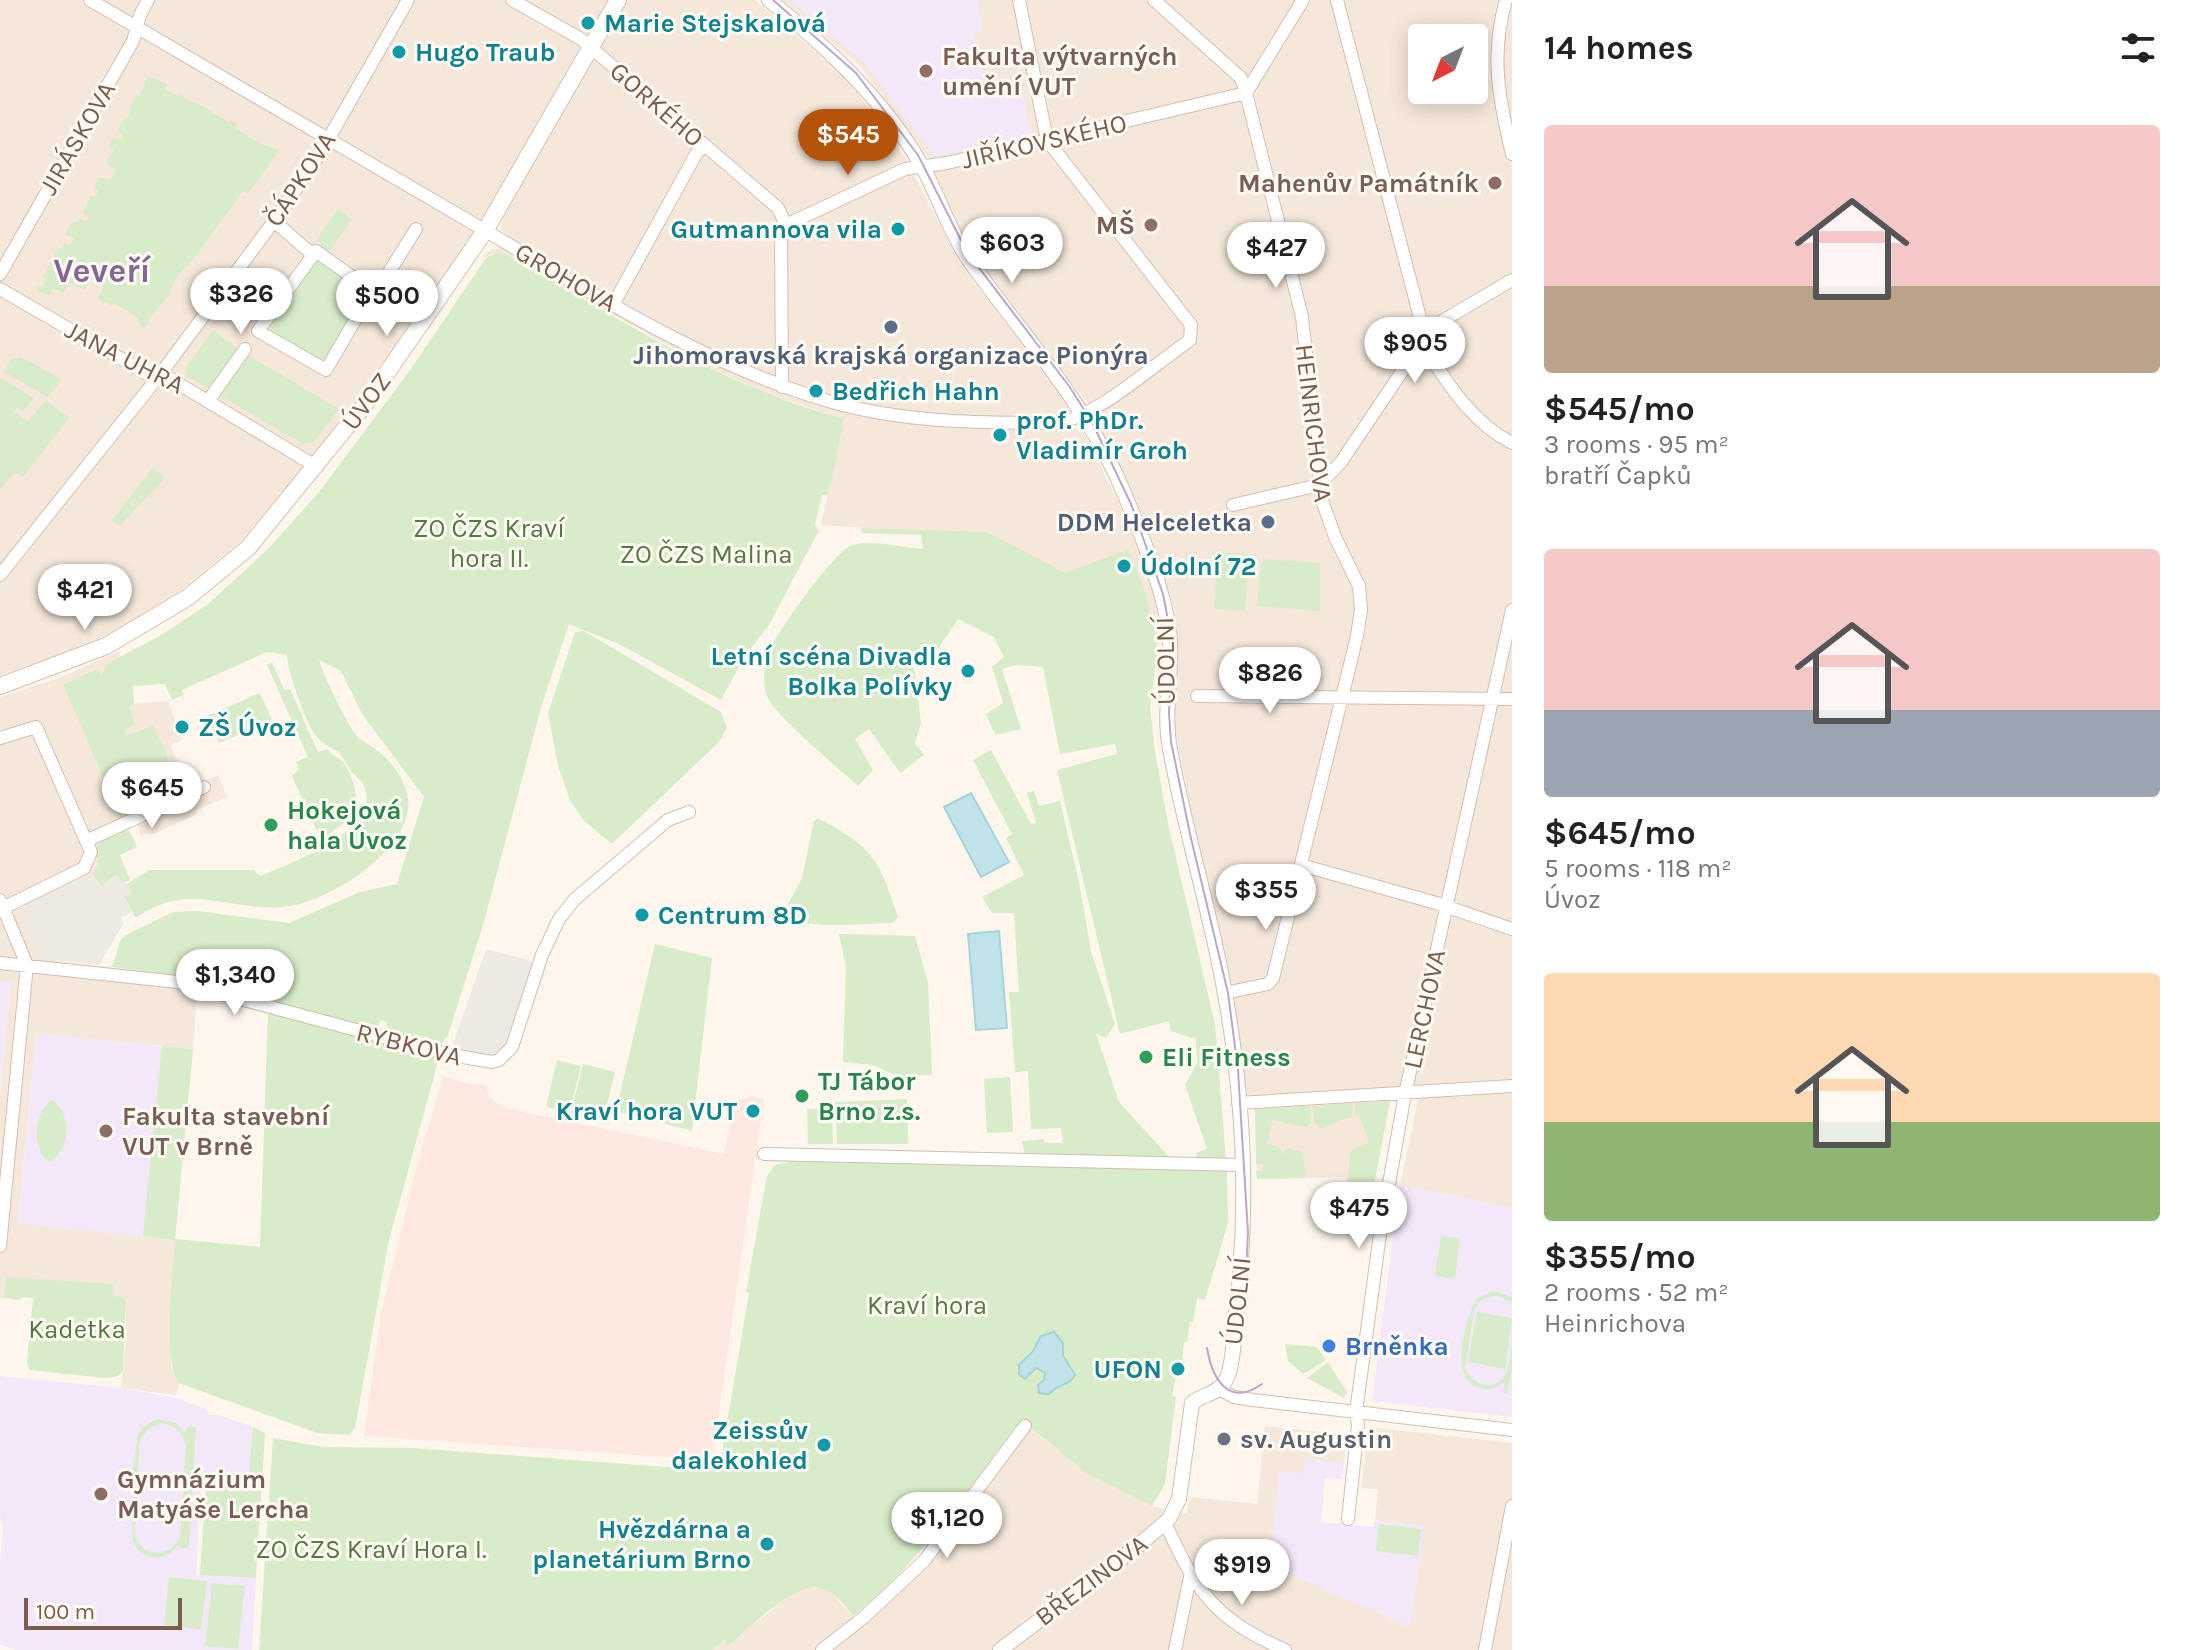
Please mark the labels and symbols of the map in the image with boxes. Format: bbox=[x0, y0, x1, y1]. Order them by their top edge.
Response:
place label: Marie Stejskalová bbox=[604, 8, 826, 39]
marker: Marie Stejskalová bbox=[579, 14, 597, 32]
north arrow bbox=[1408, 24, 1488, 104]
place label: Hugo Traub bbox=[415, 37, 555, 68]
place label: Fakulta výtvarných umění VUT bbox=[942, 41, 1177, 102]
marker: Hugo Traub bbox=[390, 43, 408, 61]
street label: GORKÉHO bbox=[603, 55, 711, 153]
marker: Fakulta výtvarných umění VUT bbox=[917, 62, 935, 80]
street label: JIRÁSKOVA bbox=[32, 76, 122, 200]
street label: JIŘÍKOVSKÉHO bbox=[958, 106, 1130, 176]
pin: $545 bbox=[801, 109, 895, 177]
street label: ČÁPKOVA bbox=[258, 126, 342, 232]
place label: Mahenův Památník bbox=[1238, 168, 1479, 199]
marker: Mahenův Památník bbox=[1486, 174, 1504, 192]
place label: MŠ bbox=[1096, 209, 1135, 241]
place label: Gutmannova vila bbox=[670, 214, 882, 245]
marker: MŠ bbox=[1142, 216, 1160, 234]
pin: $603 bbox=[965, 217, 1059, 285]
marker: Gutmannova vila bbox=[889, 220, 907, 238]
pin: $427 bbox=[1229, 222, 1323, 290]
street label: GROHOVA bbox=[509, 236, 622, 319]
district label: Veveří bbox=[53, 251, 151, 291]
pin: $326 bbox=[194, 268, 288, 336]
pin: $500 bbox=[340, 270, 434, 338]
street label: JANA UHRA bbox=[60, 314, 190, 401]
pin: $905 bbox=[1368, 317, 1462, 385]
marker: Jihomoravská krajská organizace Pionýra bbox=[882, 318, 900, 336]
place label: Jihomoravská krajská organizace Pionýra bbox=[633, 340, 1149, 371]
street label: HEINRICHOVA bbox=[1288, 342, 1339, 504]
street label: ÚVOZ bbox=[334, 366, 398, 436]
place label: Bedřich Hahn bbox=[832, 376, 1000, 407]
marker: Bedřich Hahn bbox=[807, 382, 825, 400]
place label: prof. PhDr. Vladimír Groh bbox=[1016, 405, 1188, 466]
marker: prof. PhDr. Vladimír Groh bbox=[991, 426, 1009, 444]
place label: DDM Helceletka bbox=[1057, 507, 1252, 538]
park label: ZO ČZS Kraví hora II. bbox=[413, 512, 565, 574]
marker: DDM Helceletka bbox=[1259, 513, 1277, 531]
park label: ZO ČZS Malina bbox=[620, 538, 792, 570]
place label: Údolní 72 bbox=[1140, 550, 1257, 582]
marker: Údolní 72 bbox=[1115, 557, 1133, 575]
pin: $421 bbox=[38, 564, 132, 632]
street label: ÚDOLNÍ bbox=[1148, 616, 1182, 705]
place label: Letní scéna Divadla Bolka Polívky bbox=[710, 641, 952, 702]
pin: $826 bbox=[1223, 647, 1317, 715]
marker: Letní scéna Divadla Bolka Polívky bbox=[959, 662, 977, 680]
place label: ZŠ Úvoz bbox=[198, 711, 297, 743]
marker: ZŠ Úvoz bbox=[173, 718, 191, 736]
pin: $645 bbox=[105, 762, 199, 830]
place label: Hokejová hala Úvoz bbox=[287, 795, 407, 856]
marker: Hokejová hala Úvoz bbox=[262, 816, 280, 834]
pin: $355 bbox=[1219, 864, 1313, 932]
place label: Centrum 8D bbox=[658, 900, 807, 931]
marker: Centrum 8D bbox=[633, 906, 651, 924]
street label: LERCHOVA bbox=[1397, 946, 1452, 1072]
pin: $1,340 bbox=[170, 949, 300, 1017]
street label: RYBKOVA bbox=[353, 1016, 465, 1073]
place label: Eli Fitness bbox=[1162, 1042, 1291, 1073]
marker: Eli Fitness bbox=[1137, 1048, 1155, 1066]
place label: TJ Tábor Brno z.s. bbox=[818, 1066, 920, 1127]
marker: TJ Tábor Brno z.s. bbox=[793, 1087, 811, 1105]
place label: Kraví hora VUT bbox=[556, 1096, 737, 1127]
place label: Fakulta stavební VUT v Brně bbox=[122, 1101, 330, 1162]
marker: Kraví hora VUT bbox=[744, 1102, 762, 1120]
marker: Fakulta stavební VUT v Brně bbox=[97, 1122, 115, 1140]
pin: $475 bbox=[1312, 1182, 1406, 1250]
street label: ÚDOLNÍ bbox=[1216, 1255, 1258, 1347]
park label: Kraví hora bbox=[867, 1290, 987, 1321]
park label: Kadetka bbox=[28, 1314, 126, 1345]
place label: Brněnka bbox=[1345, 1331, 1449, 1362]
marker: Brněnka bbox=[1320, 1337, 1338, 1355]
place label: UFON bbox=[1093, 1354, 1162, 1385]
marker: UFON bbox=[1169, 1360, 1187, 1378]
place label: Zeissův dalekohled bbox=[671, 1415, 808, 1476]
place label: sv. Augustin bbox=[1240, 1424, 1392, 1455]
marker: sv. Augustin bbox=[1215, 1430, 1233, 1448]
marker: Zeissův dalekohled bbox=[815, 1436, 833, 1454]
place label: Gymnázium Matyáše Lercha bbox=[117, 1464, 310, 1525]
marker: Gymnázium Matyáše Lercha bbox=[92, 1485, 110, 1503]
pin: $1,120 bbox=[882, 1492, 1012, 1560]
place label: Hvězdárna a planetárium Brno bbox=[532, 1514, 751, 1575]
street label: BŘEZINOVA bbox=[1029, 1528, 1154, 1633]
park label: ZO ČZS Kraví Hora I. bbox=[255, 1533, 487, 1565]
marker: Hvězdárna a planetárium Brno bbox=[758, 1535, 776, 1553]
pin: $919 bbox=[1195, 1539, 1289, 1607]
scale bar bbox=[24, 1594, 182, 1630]

